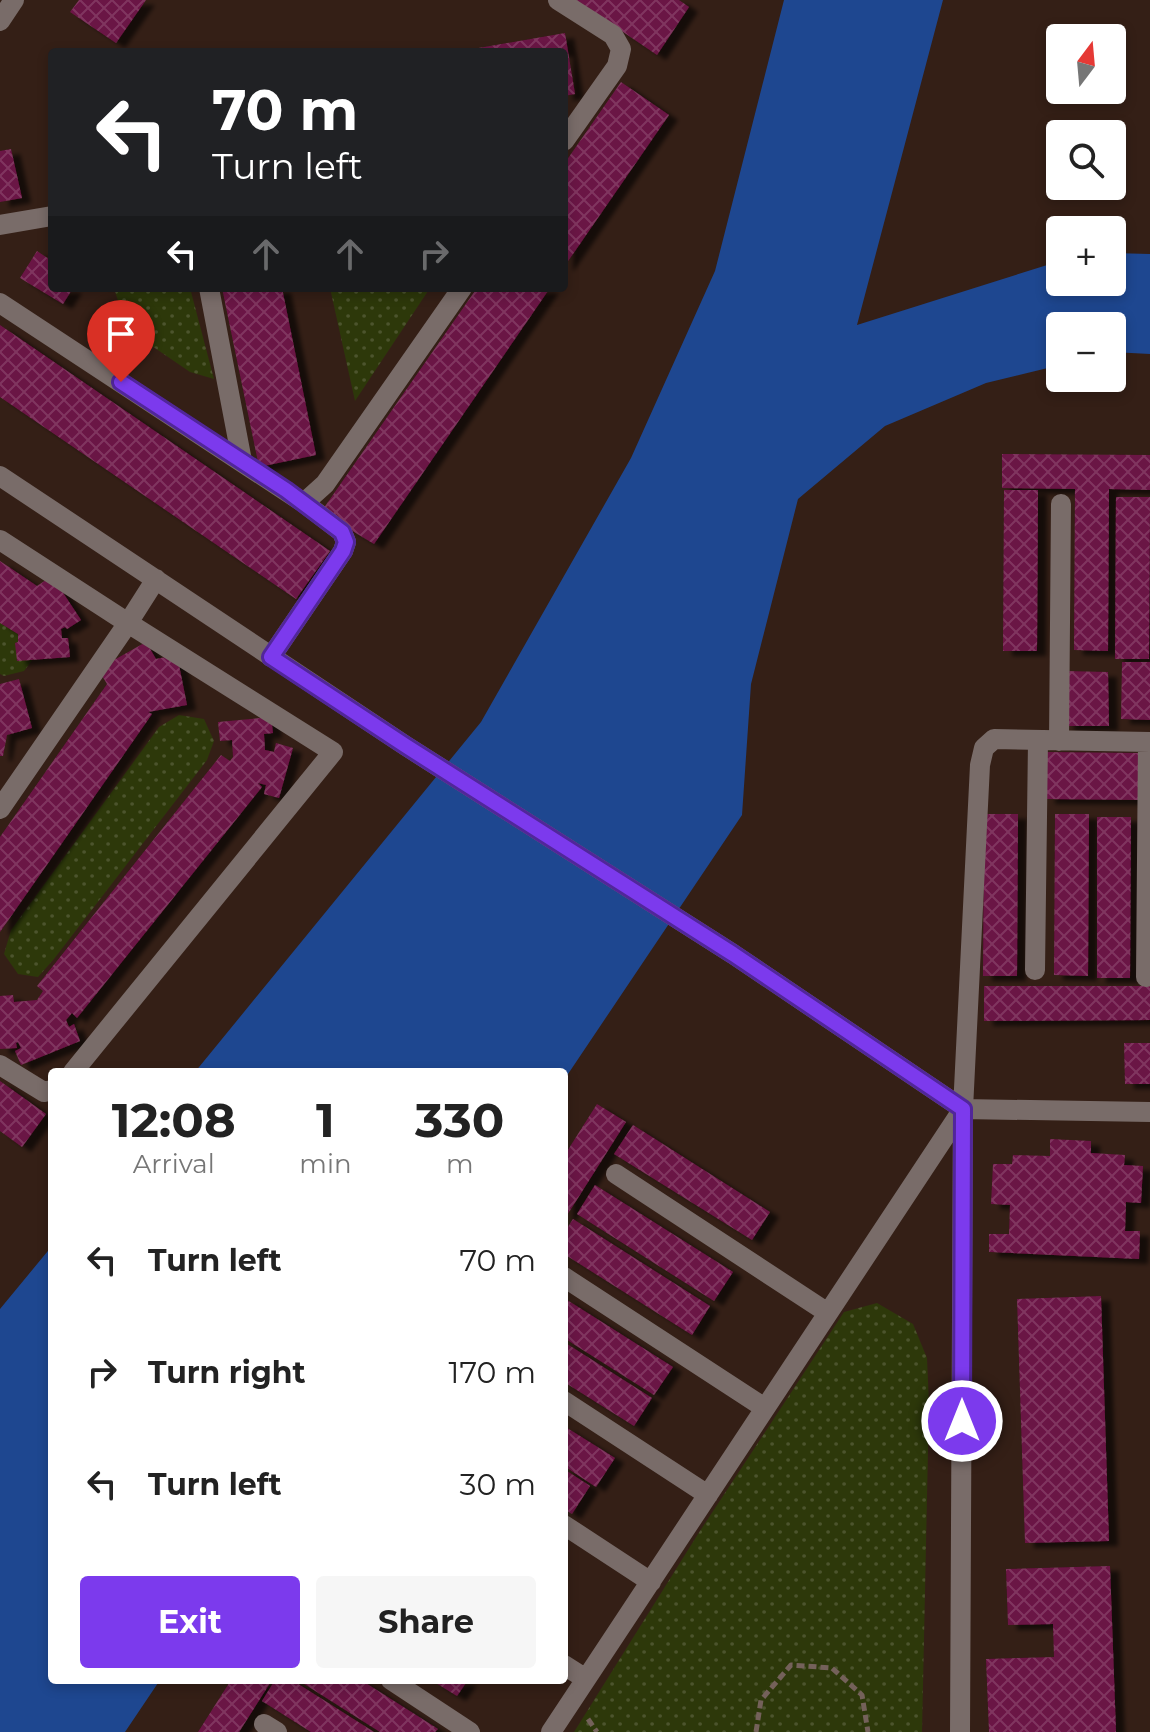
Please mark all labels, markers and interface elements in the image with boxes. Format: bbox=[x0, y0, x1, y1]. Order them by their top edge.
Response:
north arrow bbox=[1046, 24, 1126, 104]
map controls bbox=[1046, 24, 1126, 392]
text: 70 m bbox=[212, 76, 358, 144]
icon: left bbox=[80, 80, 184, 184]
button: search bbox=[1046, 120, 1126, 200]
text: Turn left bbox=[212, 144, 363, 188]
button: + bbox=[1046, 216, 1126, 296]
icon: left bbox=[160, 232, 204, 276]
icon: ahead bbox=[244, 232, 288, 276]
icon: ahead bbox=[328, 232, 372, 276]
icon: right bbox=[412, 232, 456, 276]
pin bbox=[87, 300, 155, 382]
icon: arrive bbox=[99, 312, 143, 356]
button: − bbox=[1046, 312, 1126, 392]
text: 12:08 bbox=[112, 1091, 236, 1149]
text: 1 bbox=[316, 1091, 335, 1149]
text: 330 bbox=[415, 1091, 504, 1149]
text: Arrival bbox=[133, 1148, 215, 1180]
text: min bbox=[299, 1148, 351, 1180]
text: m bbox=[446, 1148, 474, 1180]
icon: left bbox=[80, 1238, 124, 1282]
text: Turn left bbox=[148, 1242, 281, 1279]
text: 70 m bbox=[459, 1242, 536, 1279]
icon: right bbox=[80, 1350, 124, 1394]
text: Turn right bbox=[148, 1354, 305, 1391]
text: 170 m bbox=[449, 1354, 536, 1391]
position arrow bbox=[920, 1379, 1004, 1463]
icon: left bbox=[80, 1462, 124, 1506]
text: Turn left bbox=[148, 1466, 281, 1503]
text: 30 m bbox=[460, 1466, 536, 1503]
button: Exit bbox=[80, 1576, 300, 1668]
button: Share bbox=[316, 1576, 536, 1668]

